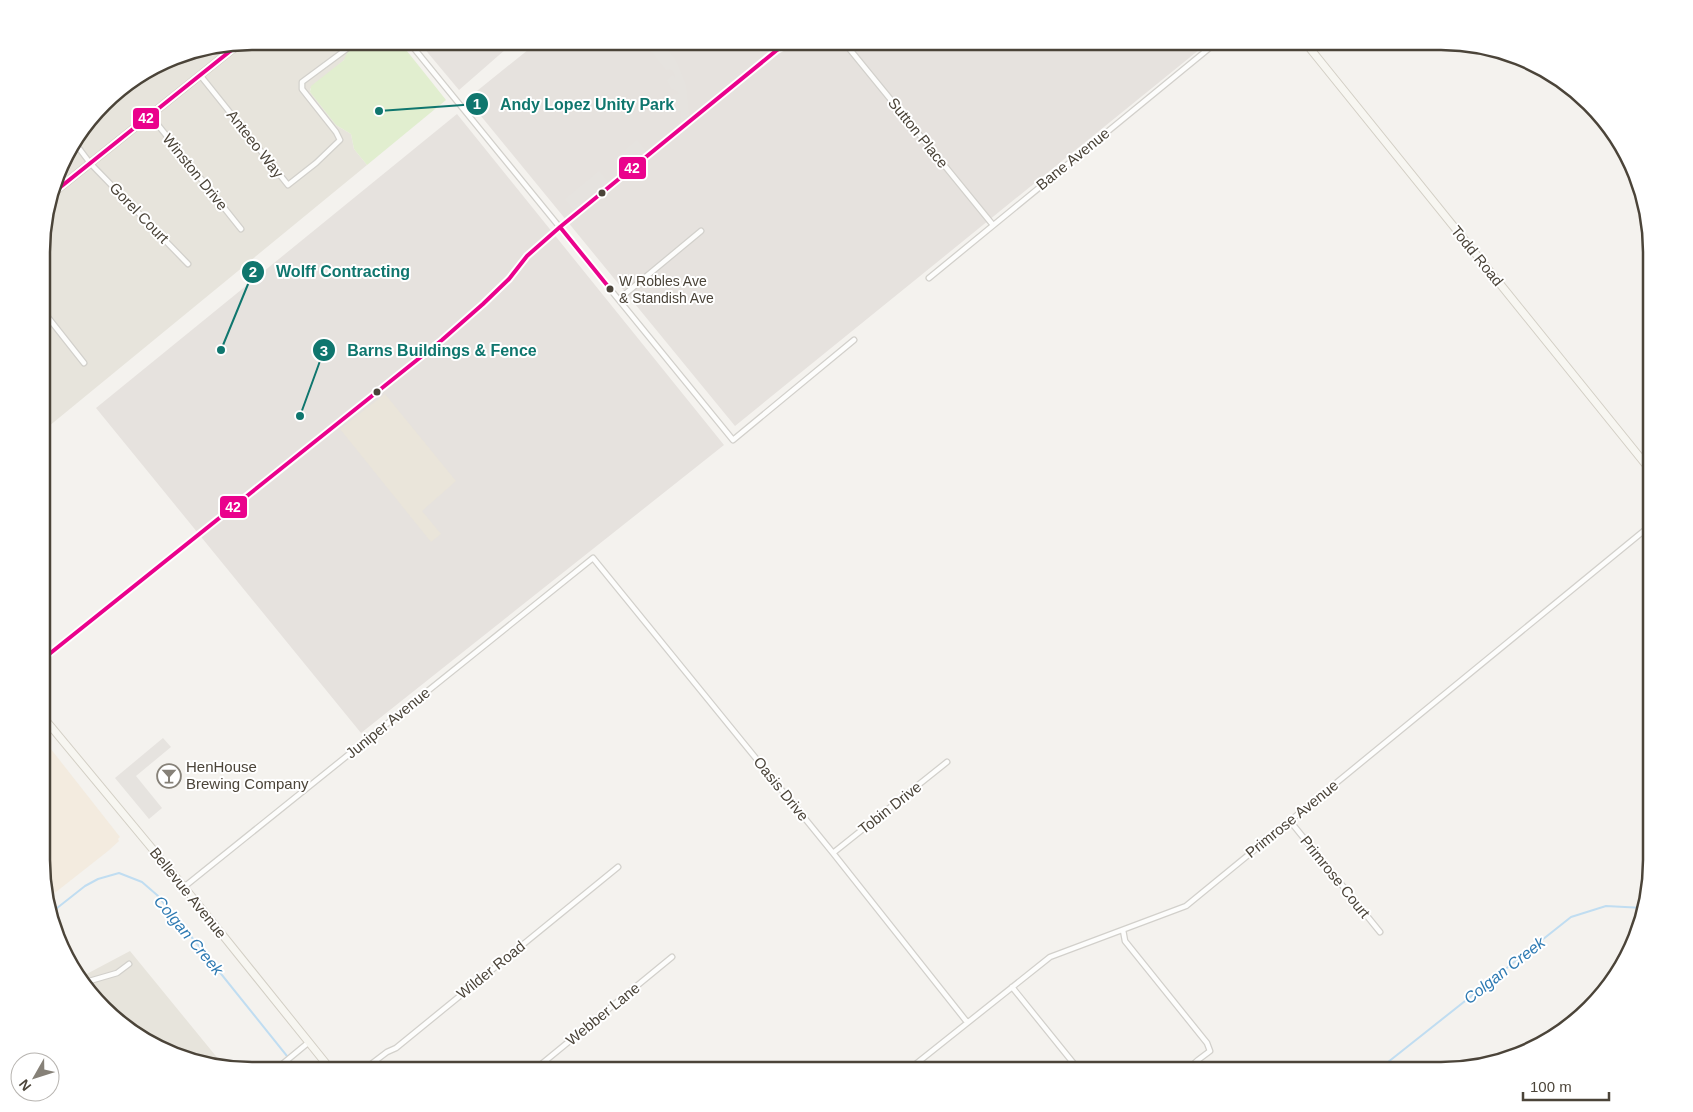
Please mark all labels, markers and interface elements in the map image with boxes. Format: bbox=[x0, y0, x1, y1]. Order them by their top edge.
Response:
callout: Andy Lopez Unity Park bbox=[465, 89, 684, 120]
street label: Sutton Place bbox=[885, 94, 952, 171]
text: 1 bbox=[473, 95, 481, 112]
text: Andy Lopez Unity Park bbox=[500, 96, 674, 113]
street label: Anteeo Way bbox=[224, 106, 287, 181]
line badge: 42 bbox=[132, 107, 160, 130]
text: 42 bbox=[138, 110, 154, 126]
street label: Bane Avenue bbox=[1033, 124, 1113, 193]
street label: Winston Drive bbox=[159, 130, 231, 213]
line badge: 42 bbox=[618, 156, 647, 180]
text: 42 bbox=[624, 160, 640, 176]
street label: Gorel Court bbox=[106, 179, 173, 247]
unlabelled marker bbox=[597, 188, 607, 198]
street label: Todd Road bbox=[1448, 222, 1507, 289]
callout: Wolff Contracting bbox=[241, 256, 420, 287]
text: 2 bbox=[249, 263, 257, 280]
text: Wolff Contracting bbox=[276, 263, 410, 280]
place label: W Robles Ave & Standish Ave bbox=[619, 273, 714, 306]
marker: W Robles Ave & Standish Ave bbox=[605, 284, 615, 294]
callout: Barns Buildings & Fence bbox=[312, 335, 546, 366]
text: 3 bbox=[320, 342, 328, 359]
text: Barns Buildings & Fence bbox=[347, 342, 537, 359]
unlabelled marker bbox=[372, 387, 382, 397]
line badge: 42 bbox=[219, 495, 248, 519]
text: 42 bbox=[225, 499, 241, 515]
street label: Juniper Avenue bbox=[342, 684, 433, 762]
street label: Oasis Drive bbox=[750, 753, 812, 824]
place label: HenHouse Brewing Company bbox=[186, 758, 309, 792]
bar icon: HenHouse Brewing Company bbox=[156, 763, 182, 789]
street label: Primrose Avenue bbox=[1242, 776, 1341, 861]
street label: Tobin Drive bbox=[855, 778, 924, 837]
street label: Primrose Court bbox=[1297, 832, 1374, 922]
street label: Bellevue Avenue bbox=[147, 844, 230, 941]
water label: Colgan Creek bbox=[151, 892, 227, 979]
water label: Colgan Creek bbox=[1461, 933, 1549, 1007]
street label: Wilder Road bbox=[453, 937, 528, 1002]
street label: Webber Lane bbox=[562, 979, 643, 1048]
north arrow bbox=[10, 1052, 60, 1102]
scale bar bbox=[1523, 1070, 1609, 1102]
text: N bbox=[15, 1076, 34, 1094]
text: 100 m bbox=[1530, 1078, 1572, 1095]

